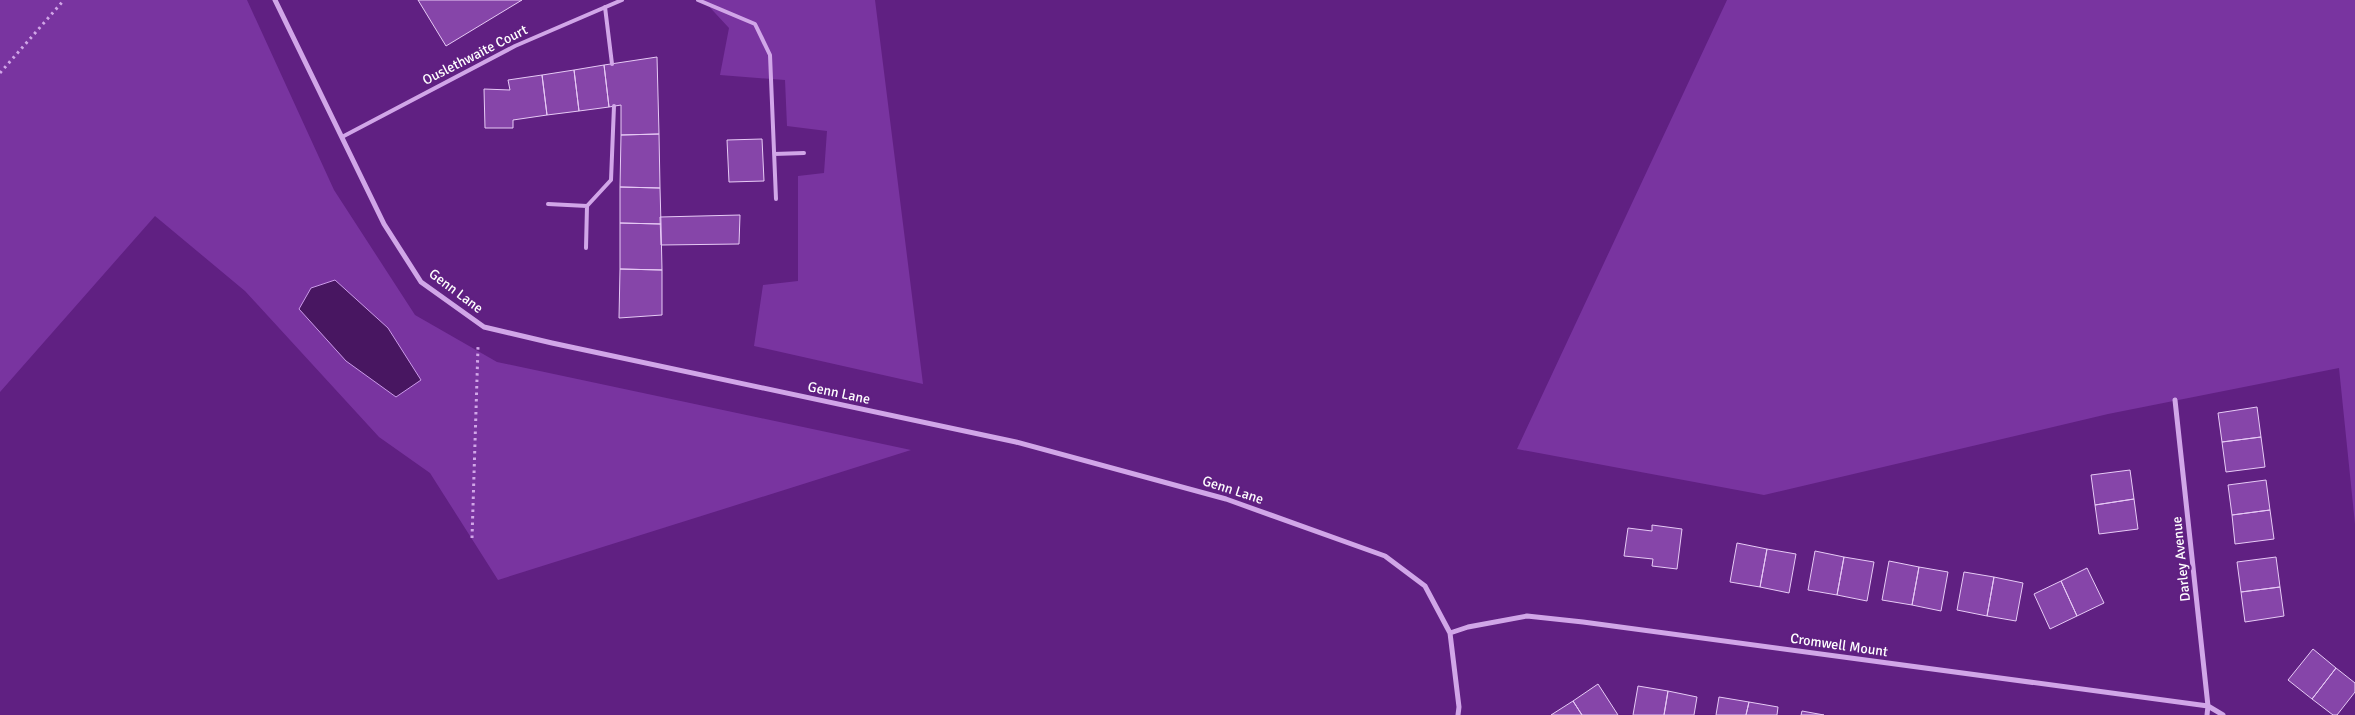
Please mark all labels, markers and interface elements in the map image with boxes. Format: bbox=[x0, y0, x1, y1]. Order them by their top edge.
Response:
street label: Ouslethwaite Court bbox=[420, 21, 530, 89]
street label: Genn Lane bbox=[426, 265, 486, 317]
street label: Genn Lane bbox=[806, 378, 872, 408]
street label: Genn Lane bbox=[1200, 472, 1266, 508]
street label: Darley Avenue bbox=[2168, 516, 2194, 602]
street label: Cromwell Mount bbox=[1789, 630, 1889, 660]

